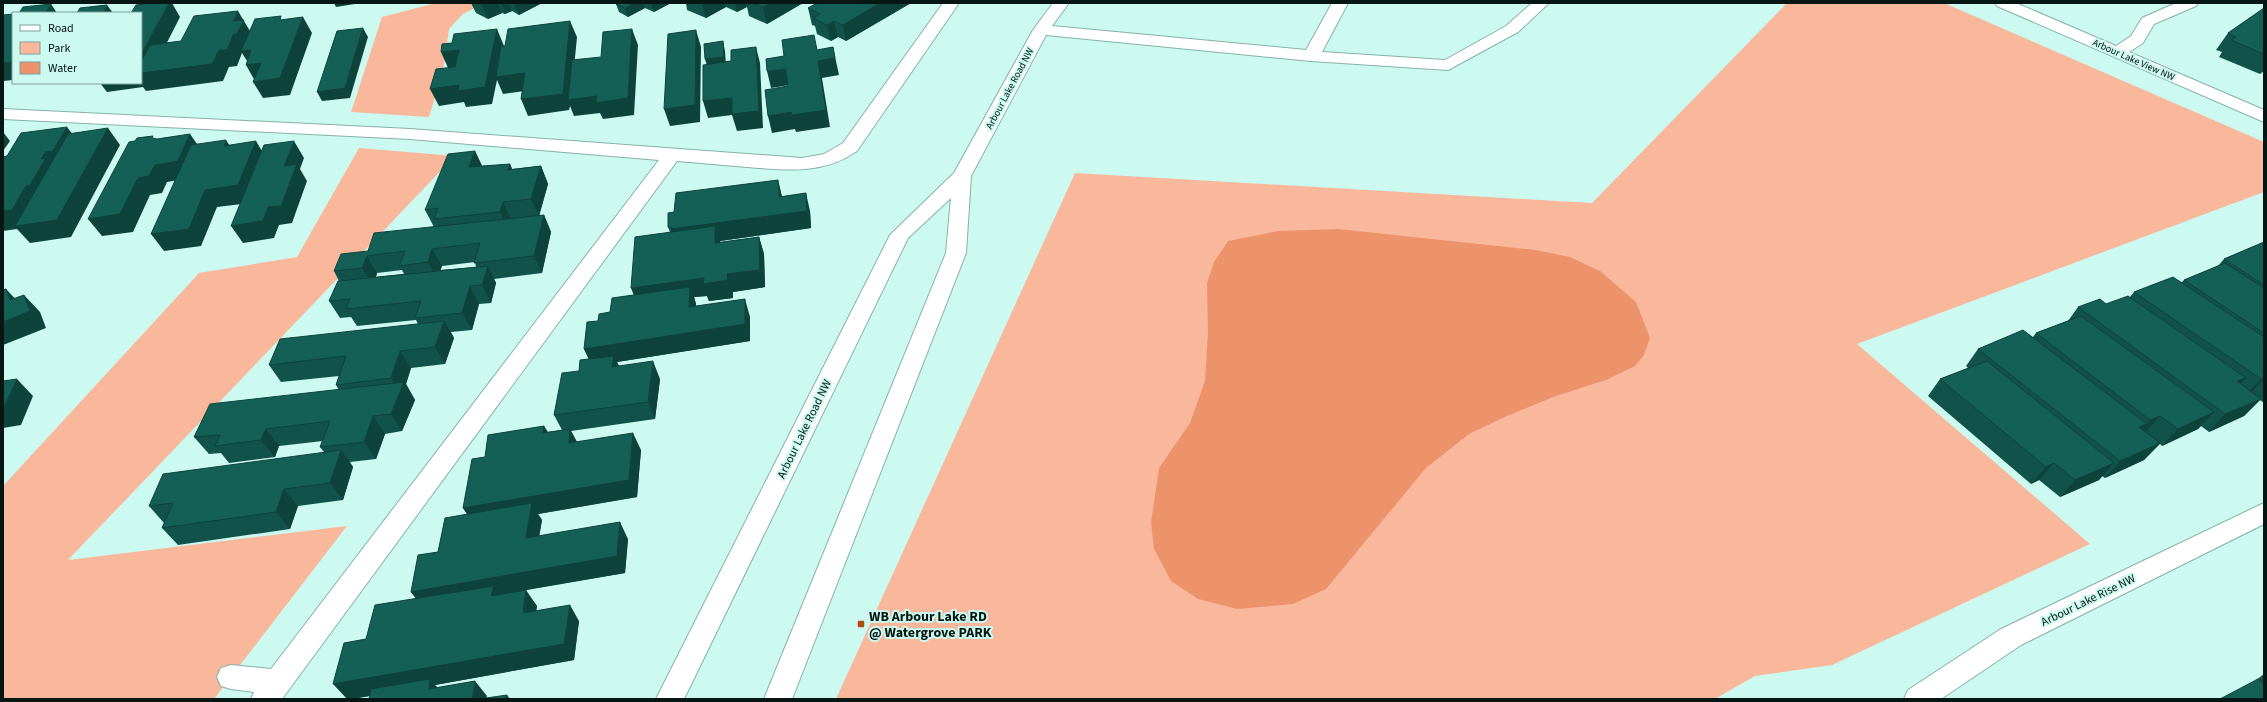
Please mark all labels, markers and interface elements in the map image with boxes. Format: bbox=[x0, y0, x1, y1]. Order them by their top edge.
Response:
legend bbox=[12, 12, 142, 84]
text: Road bbox=[48, 20, 74, 37]
street label: Arbour Lake View NW bbox=[2090, 36, 2177, 84]
text: Park bbox=[48, 40, 70, 57]
street label: Arbour Lake Road NW bbox=[983, 45, 1037, 132]
text: Water bbox=[48, 60, 78, 77]
street label: Arbour Lake Road NW bbox=[773, 376, 836, 482]
street label: Arbour Lake Rise NW bbox=[2038, 570, 2139, 631]
place label: WB Arbour Lake RD @ Watergrove PARK bbox=[869, 607, 992, 643]
marker: WB Arbour Lake RD @ Watergrove PARK bbox=[856, 619, 866, 629]

